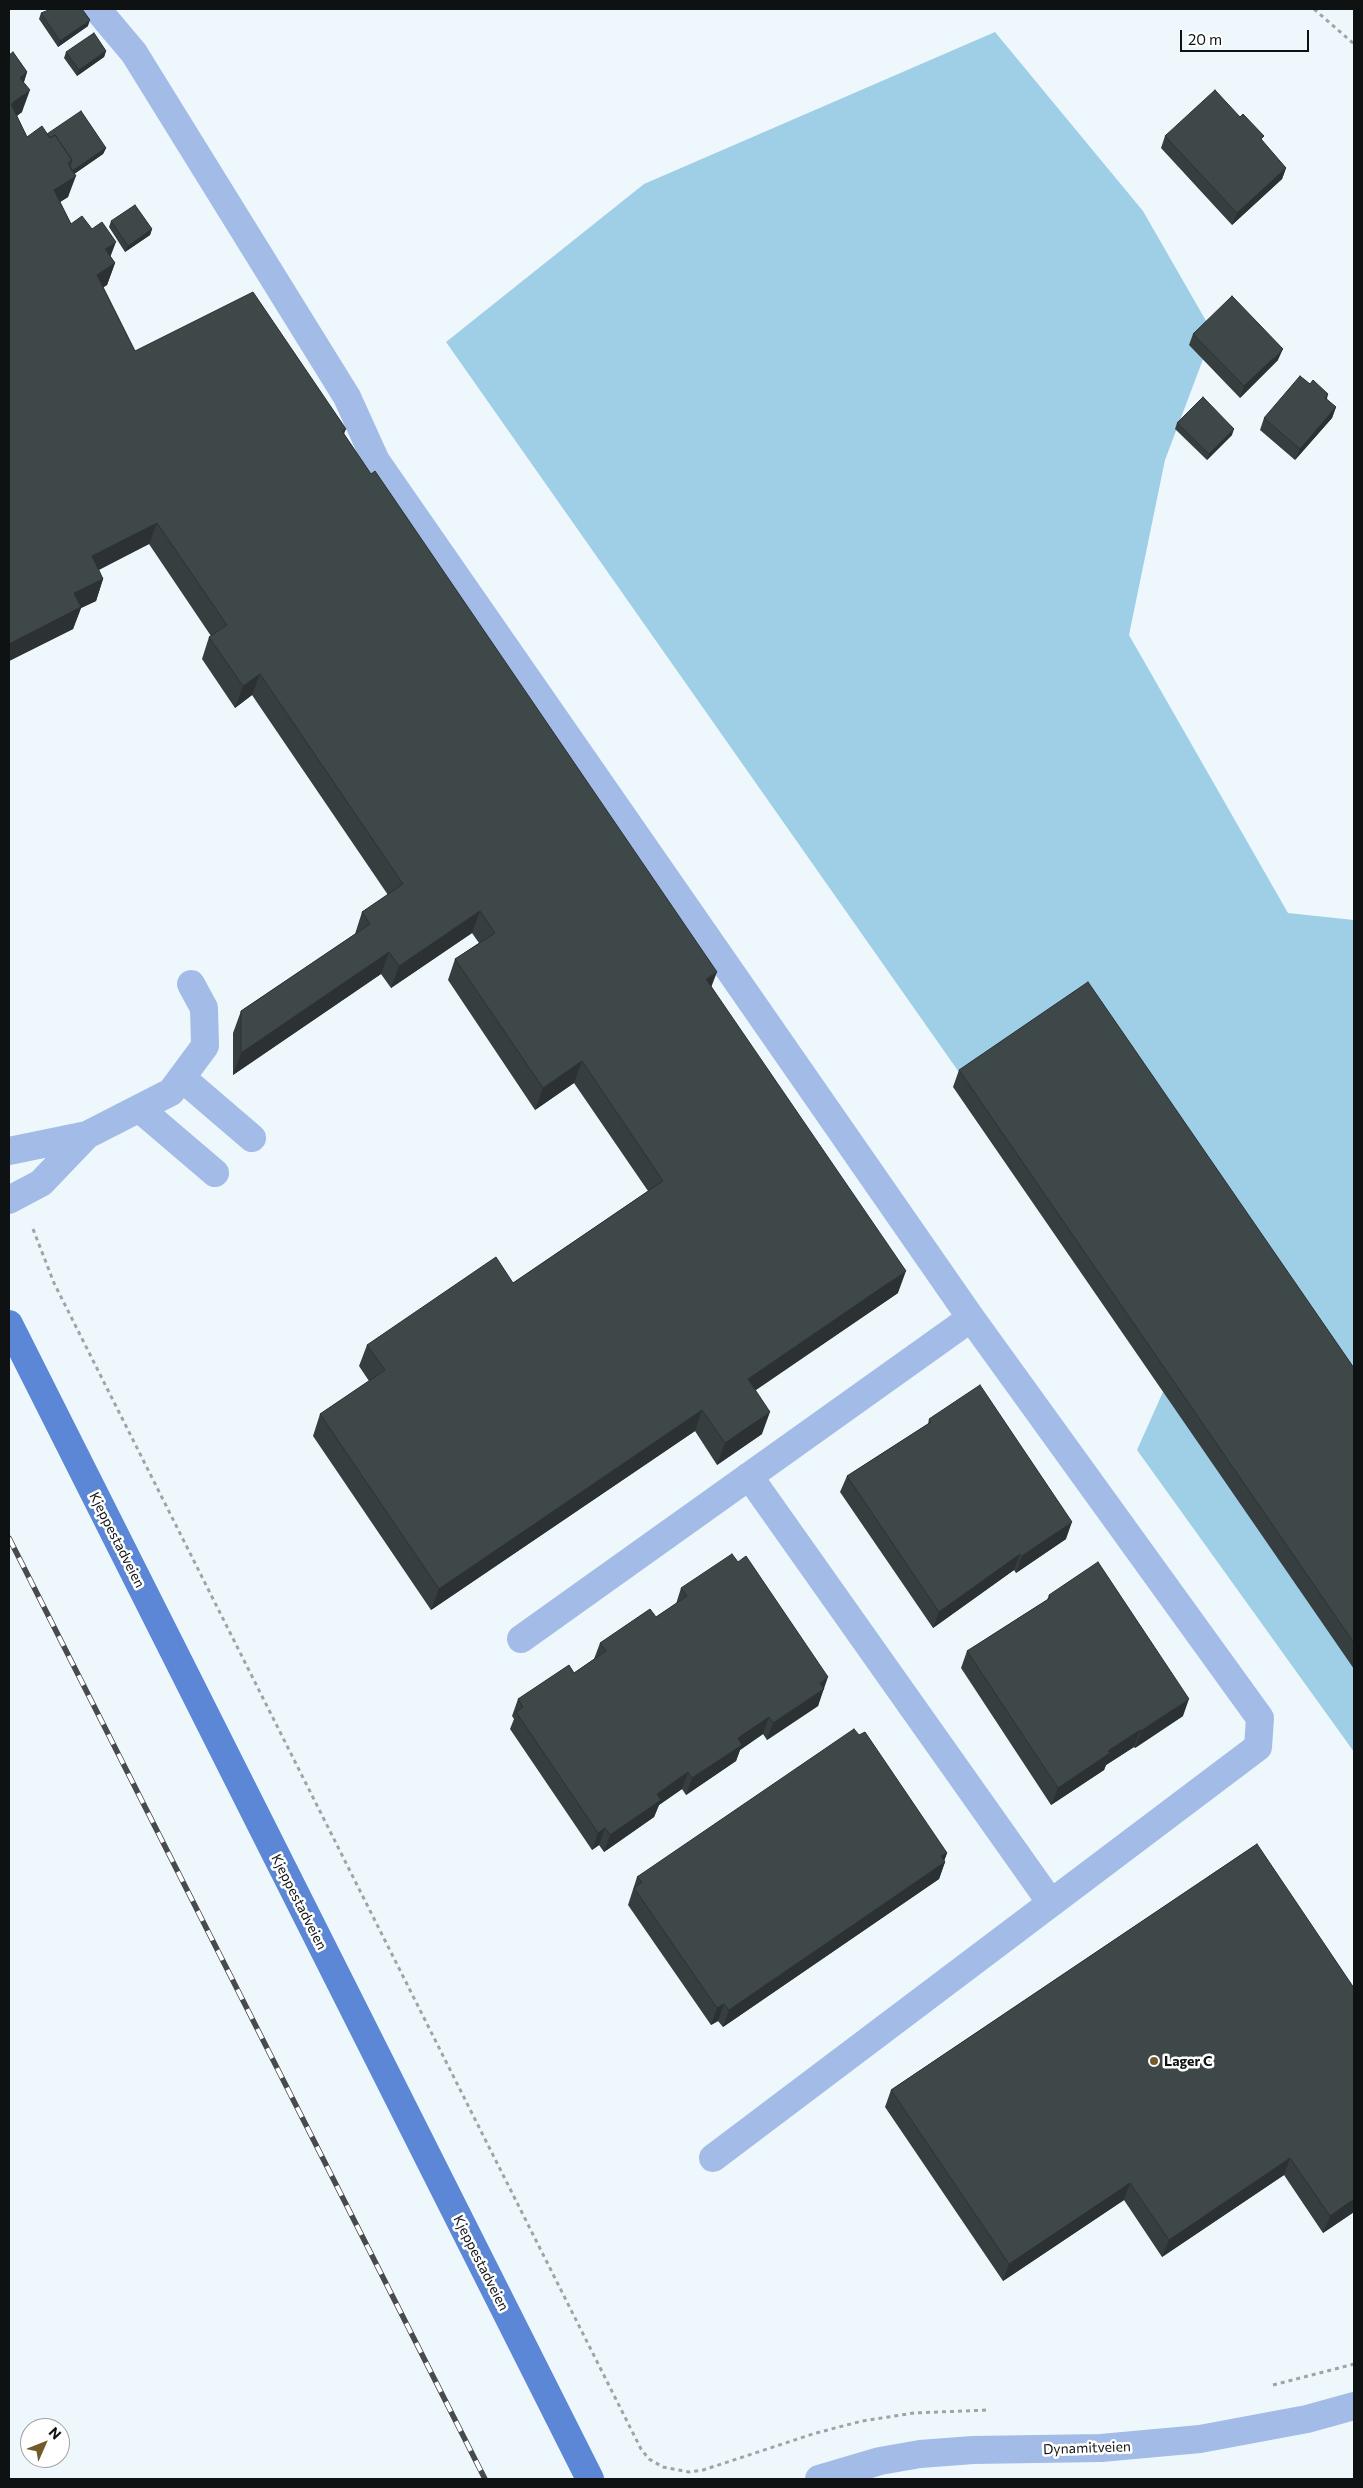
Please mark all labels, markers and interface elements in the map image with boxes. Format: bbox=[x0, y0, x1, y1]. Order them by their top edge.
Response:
scale bar bbox=[1183, 20, 1312, 52]
text: 20 m bbox=[1188, 30, 1222, 48]
street label: Kjeppestadveien bbox=[86, 1489, 148, 1591]
street label: Kjeppestadveien bbox=[268, 1851, 330, 1953]
place label: Lager C bbox=[1164, 2053, 1212, 2069]
marker: Lager C bbox=[1148, 2055, 1160, 2067]
street label: Kjeppestadveien bbox=[450, 2212, 512, 2314]
north arrow bbox=[20, 2418, 70, 2468]
text: N bbox=[46, 2423, 65, 2443]
street label: Dynamitveien bbox=[1043, 2438, 1131, 2458]

